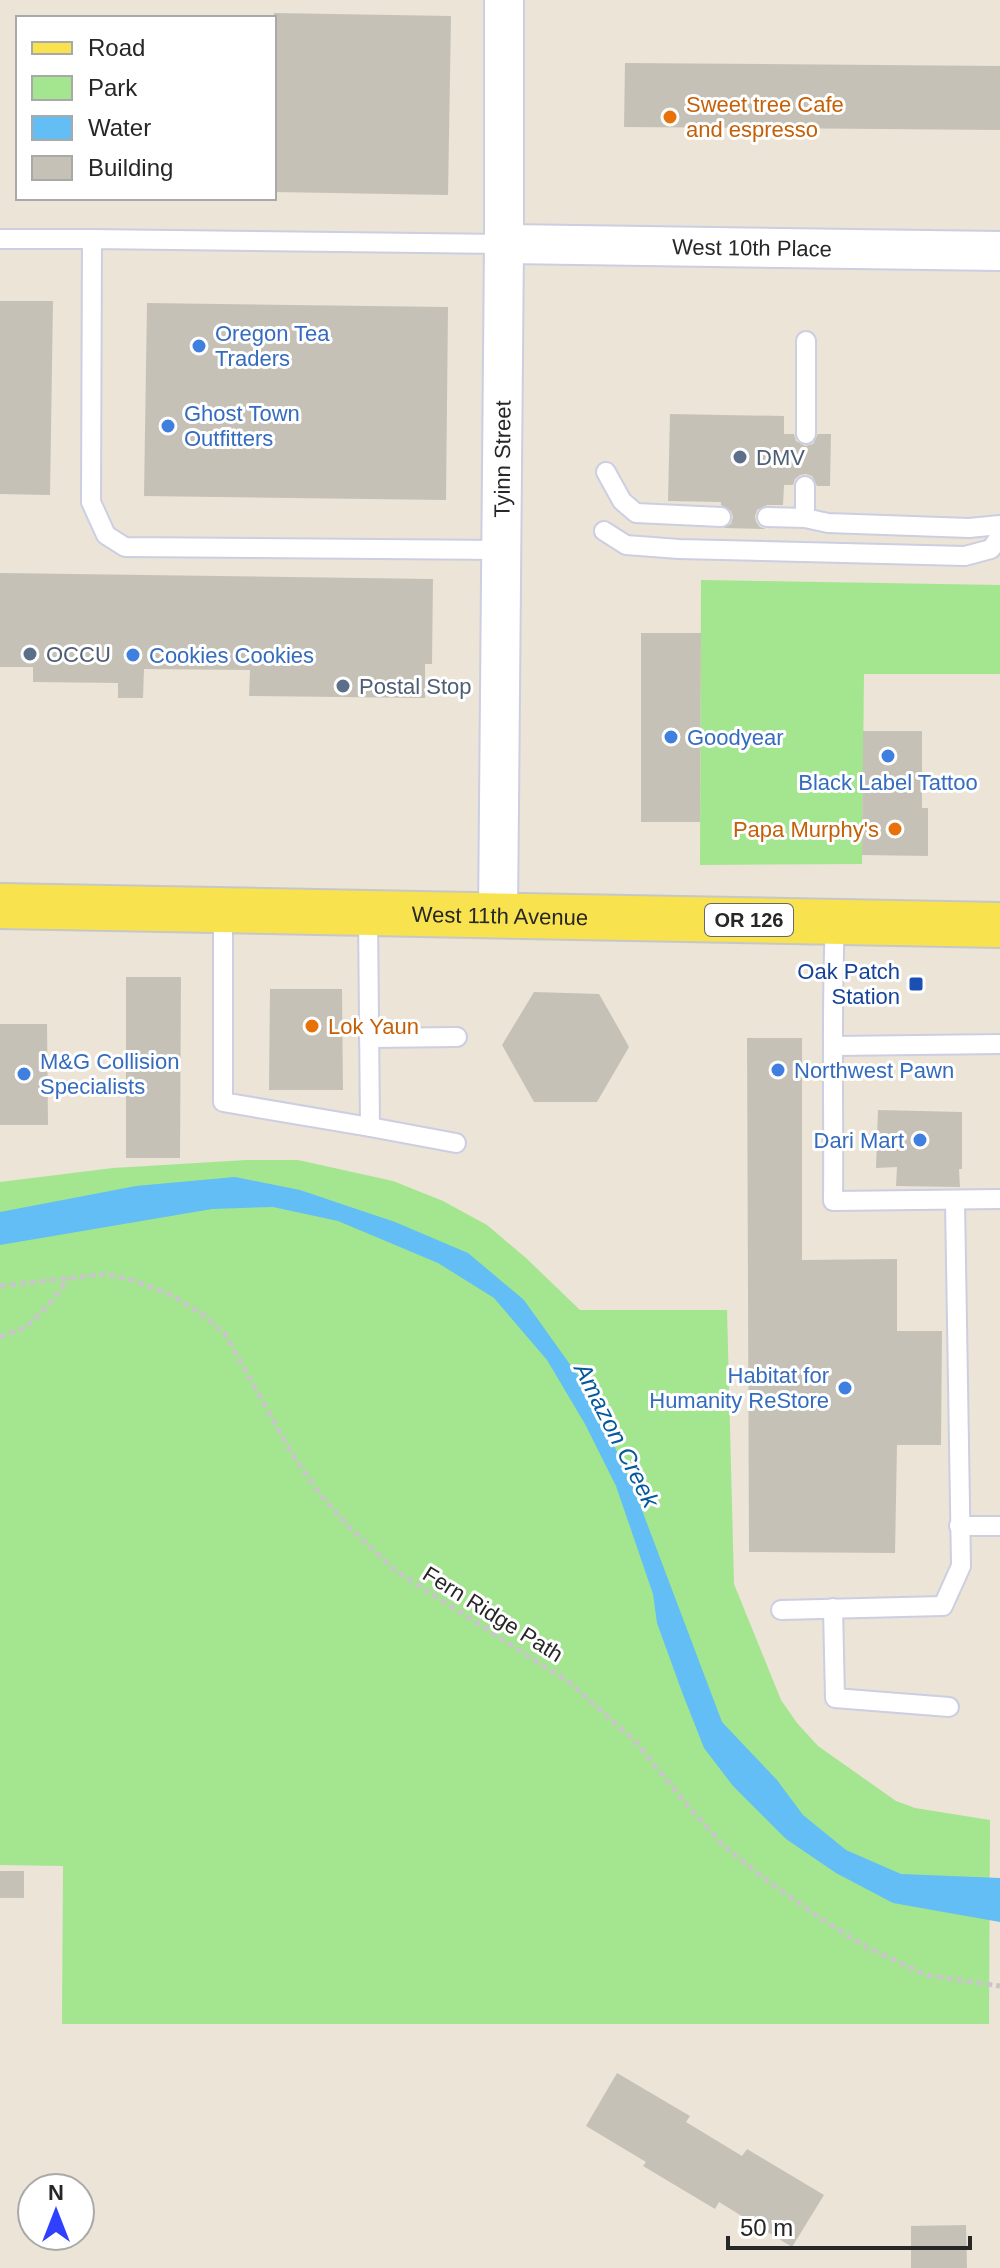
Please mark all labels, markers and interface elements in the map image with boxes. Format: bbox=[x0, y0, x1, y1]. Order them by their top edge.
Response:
legend bbox=[16, 16, 276, 200]
text: Road bbox=[88, 34, 145, 61]
text: Park bbox=[88, 74, 138, 101]
place label: Sweet tree Cafe and espresso bbox=[686, 92, 844, 142]
marker: Sweet tree Cafe and espresso bbox=[661, 108, 679, 126]
text: Water bbox=[88, 114, 151, 141]
text: Building bbox=[88, 154, 173, 181]
street label: West 10th Place bbox=[672, 234, 832, 261]
place label: Oregon Tea Traders bbox=[215, 321, 330, 371]
marker: Oregon Tea Traders bbox=[190, 337, 208, 355]
street label: Tyinn Street bbox=[489, 400, 515, 518]
place label: Ghost Town Outfitters bbox=[184, 401, 300, 451]
marker: Ghost Town Outfitters bbox=[159, 417, 177, 435]
place label: DMV bbox=[756, 445, 805, 470]
marker: DMV bbox=[731, 448, 749, 466]
place label: OCCU bbox=[46, 642, 111, 667]
place label: Cookies Cookies bbox=[149, 643, 314, 668]
marker: OCCU bbox=[21, 645, 39, 663]
marker: Cookies Cookies bbox=[124, 646, 142, 664]
place label: Postal Stop bbox=[359, 674, 472, 699]
marker: Postal Stop bbox=[334, 677, 352, 695]
place label: Goodyear bbox=[687, 725, 784, 750]
marker: Goodyear bbox=[662, 728, 680, 746]
marker: Black Label Tattoo bbox=[879, 747, 897, 765]
place label: Black Label Tattoo bbox=[798, 770, 978, 795]
place label: Papa Murphy's bbox=[733, 817, 879, 842]
marker: Papa Murphy's bbox=[886, 820, 904, 838]
street label: West 11th Avenue bbox=[412, 901, 588, 930]
road number: OR 126 bbox=[705, 904, 793, 936]
place label: Oak Patch Station bbox=[797, 959, 900, 1009]
marker: Oak Patch Station bbox=[907, 975, 925, 993]
place label: Lok Yaun bbox=[328, 1014, 419, 1039]
marker: Lok Yaun bbox=[303, 1017, 321, 1035]
place label: M&G Collision Specialists bbox=[40, 1049, 179, 1099]
place label: Northwest Pawn bbox=[794, 1058, 954, 1083]
marker: Northwest Pawn bbox=[769, 1061, 787, 1079]
marker: M&G Collision Specialists bbox=[15, 1065, 33, 1083]
place label: Dari Mart bbox=[814, 1128, 904, 1153]
marker: Dari Mart bbox=[911, 1131, 929, 1149]
water label: Amazon Creek bbox=[568, 1356, 666, 1514]
place label: Habitat for Humanity ReStore bbox=[649, 1363, 829, 1413]
marker: Habitat for Humanity ReStore bbox=[836, 1379, 854, 1397]
street label: Fern Ridge Path bbox=[418, 1561, 568, 1667]
north arrow bbox=[16, 2172, 96, 2252]
text: N bbox=[48, 2180, 64, 2205]
scale bar bbox=[728, 2200, 970, 2250]
text: 50 m bbox=[740, 2214, 793, 2241]

